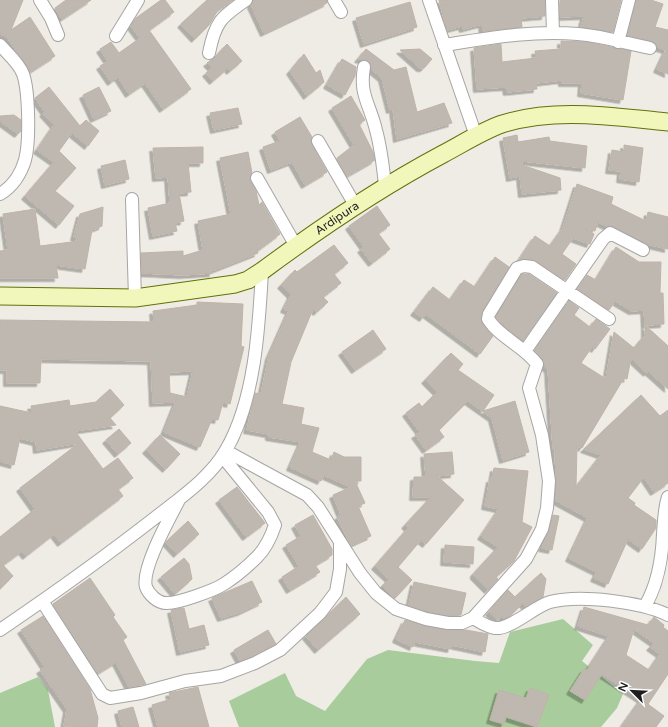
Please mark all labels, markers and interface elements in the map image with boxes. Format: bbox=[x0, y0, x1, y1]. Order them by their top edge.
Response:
street label: Ardipura bbox=[312, 198, 362, 238]
north arrow bbox=[612, 671, 652, 711]
text: N bbox=[616, 680, 631, 694]

